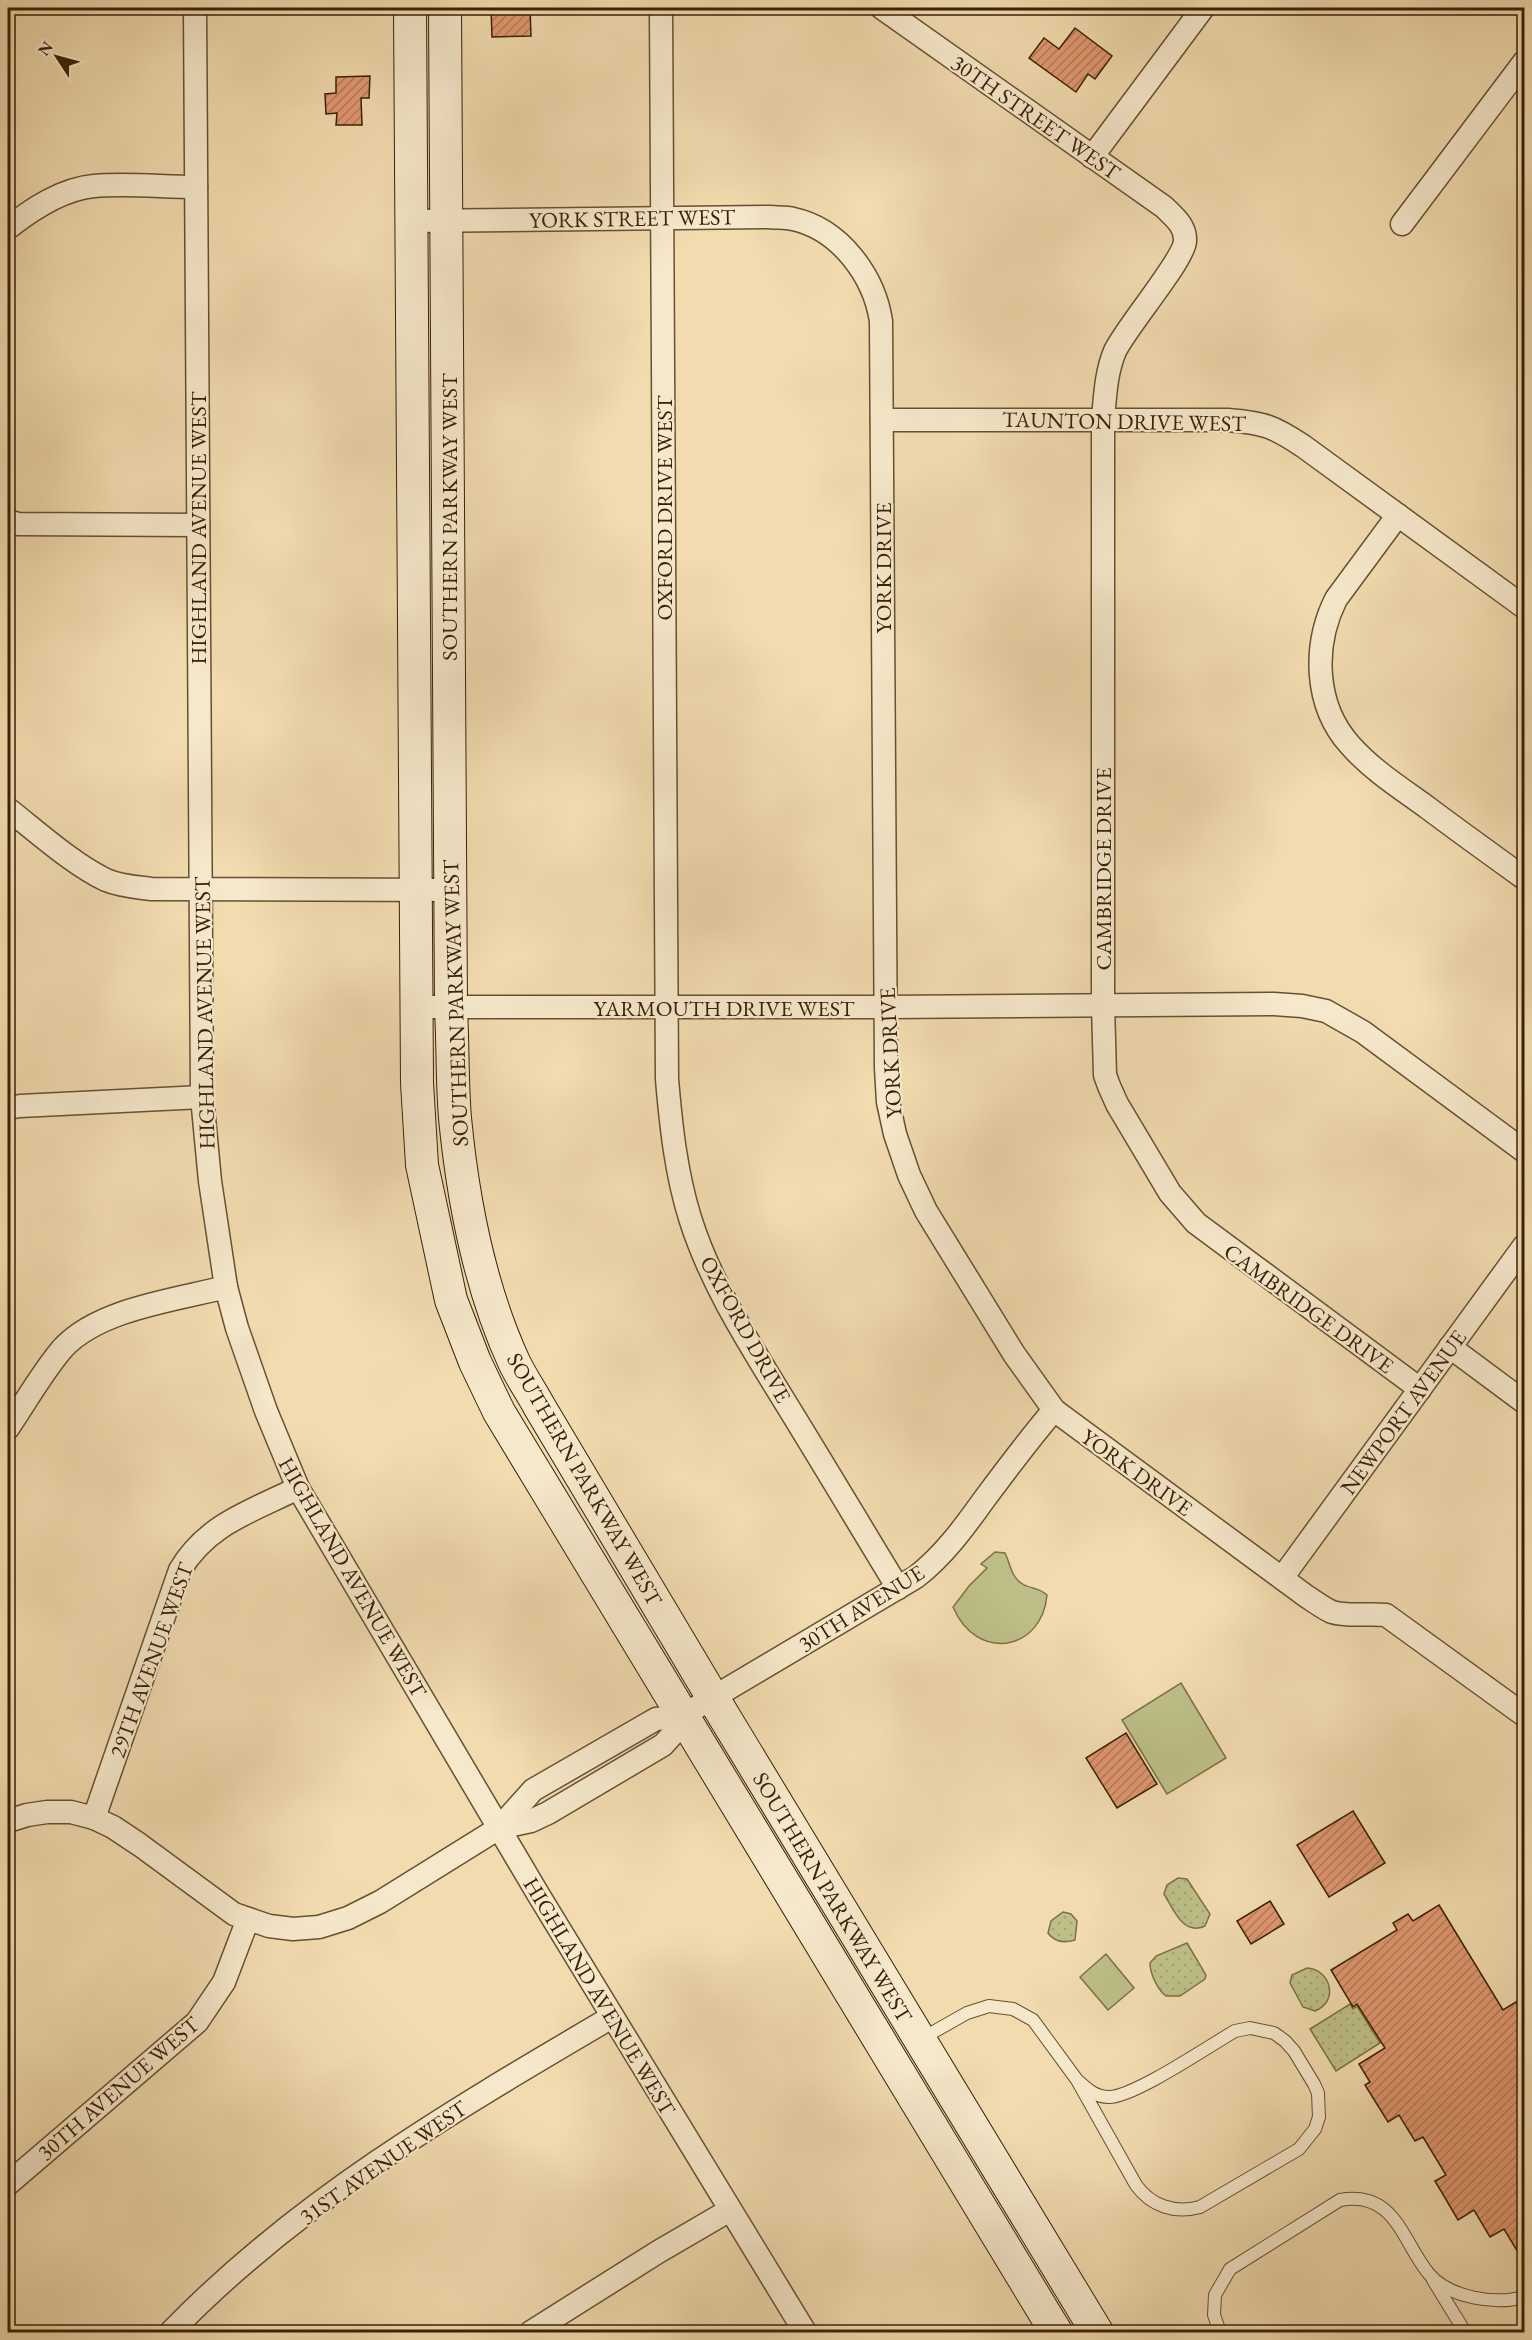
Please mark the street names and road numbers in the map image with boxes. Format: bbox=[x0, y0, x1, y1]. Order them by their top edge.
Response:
street label: 30TH STREET WEST bbox=[945, 48, 1126, 187]
street label: YORK STREET WEST bbox=[529, 202, 736, 235]
street label: SOUTHERN PARKWAY WEST bbox=[435, 373, 464, 661]
street label: HIGHLAND AVENUE WEST bbox=[184, 391, 213, 664]
street label: OXFORD DRIVE WEST bbox=[650, 395, 679, 621]
street label: TAUNTON DRIVE WEST bbox=[1002, 405, 1246, 438]
street label: YORK DRIVE bbox=[869, 502, 898, 634]
street label: CAMBRIDGE DRIVE bbox=[1089, 767, 1118, 971]
street label: SOUTHERN PARKWAY WEST bbox=[436, 859, 475, 1147]
street label: HIGHLAND AVENUE WEST bbox=[188, 876, 221, 1150]
street label: YORK DRIVE bbox=[873, 987, 908, 1119]
street label: YARMOUTH DRIVE WEST bbox=[593, 994, 855, 1023]
street label: CAMBRIDGE DRIVE bbox=[1218, 1237, 1399, 1380]
street label: OXFORD DRIVE bbox=[693, 1251, 798, 1408]
street label: NEWPORT AVENUE bbox=[1334, 1324, 1473, 1500]
street label: SOUTHERN PARKWAY WEST bbox=[500, 1348, 669, 1611]
street label: YORK DRIVE bbox=[1075, 1422, 1198, 1523]
street label: HIGHLAND AVENUE WEST bbox=[272, 1452, 433, 1703]
street label: 29TH AVENUE WEST bbox=[103, 1558, 200, 1762]
street label: 30TH AVENUE bbox=[793, 1558, 930, 1659]
street label: SOUTHERN PARKWAY WEST bbox=[746, 1767, 919, 2028]
street label: HIGHLAND AVENUE WEST bbox=[517, 1872, 682, 2121]
street label: 30TH AVENUE WEST bbox=[31, 2010, 206, 2167]
street label: 31ST AVENUE WEST bbox=[294, 2094, 473, 2231]

